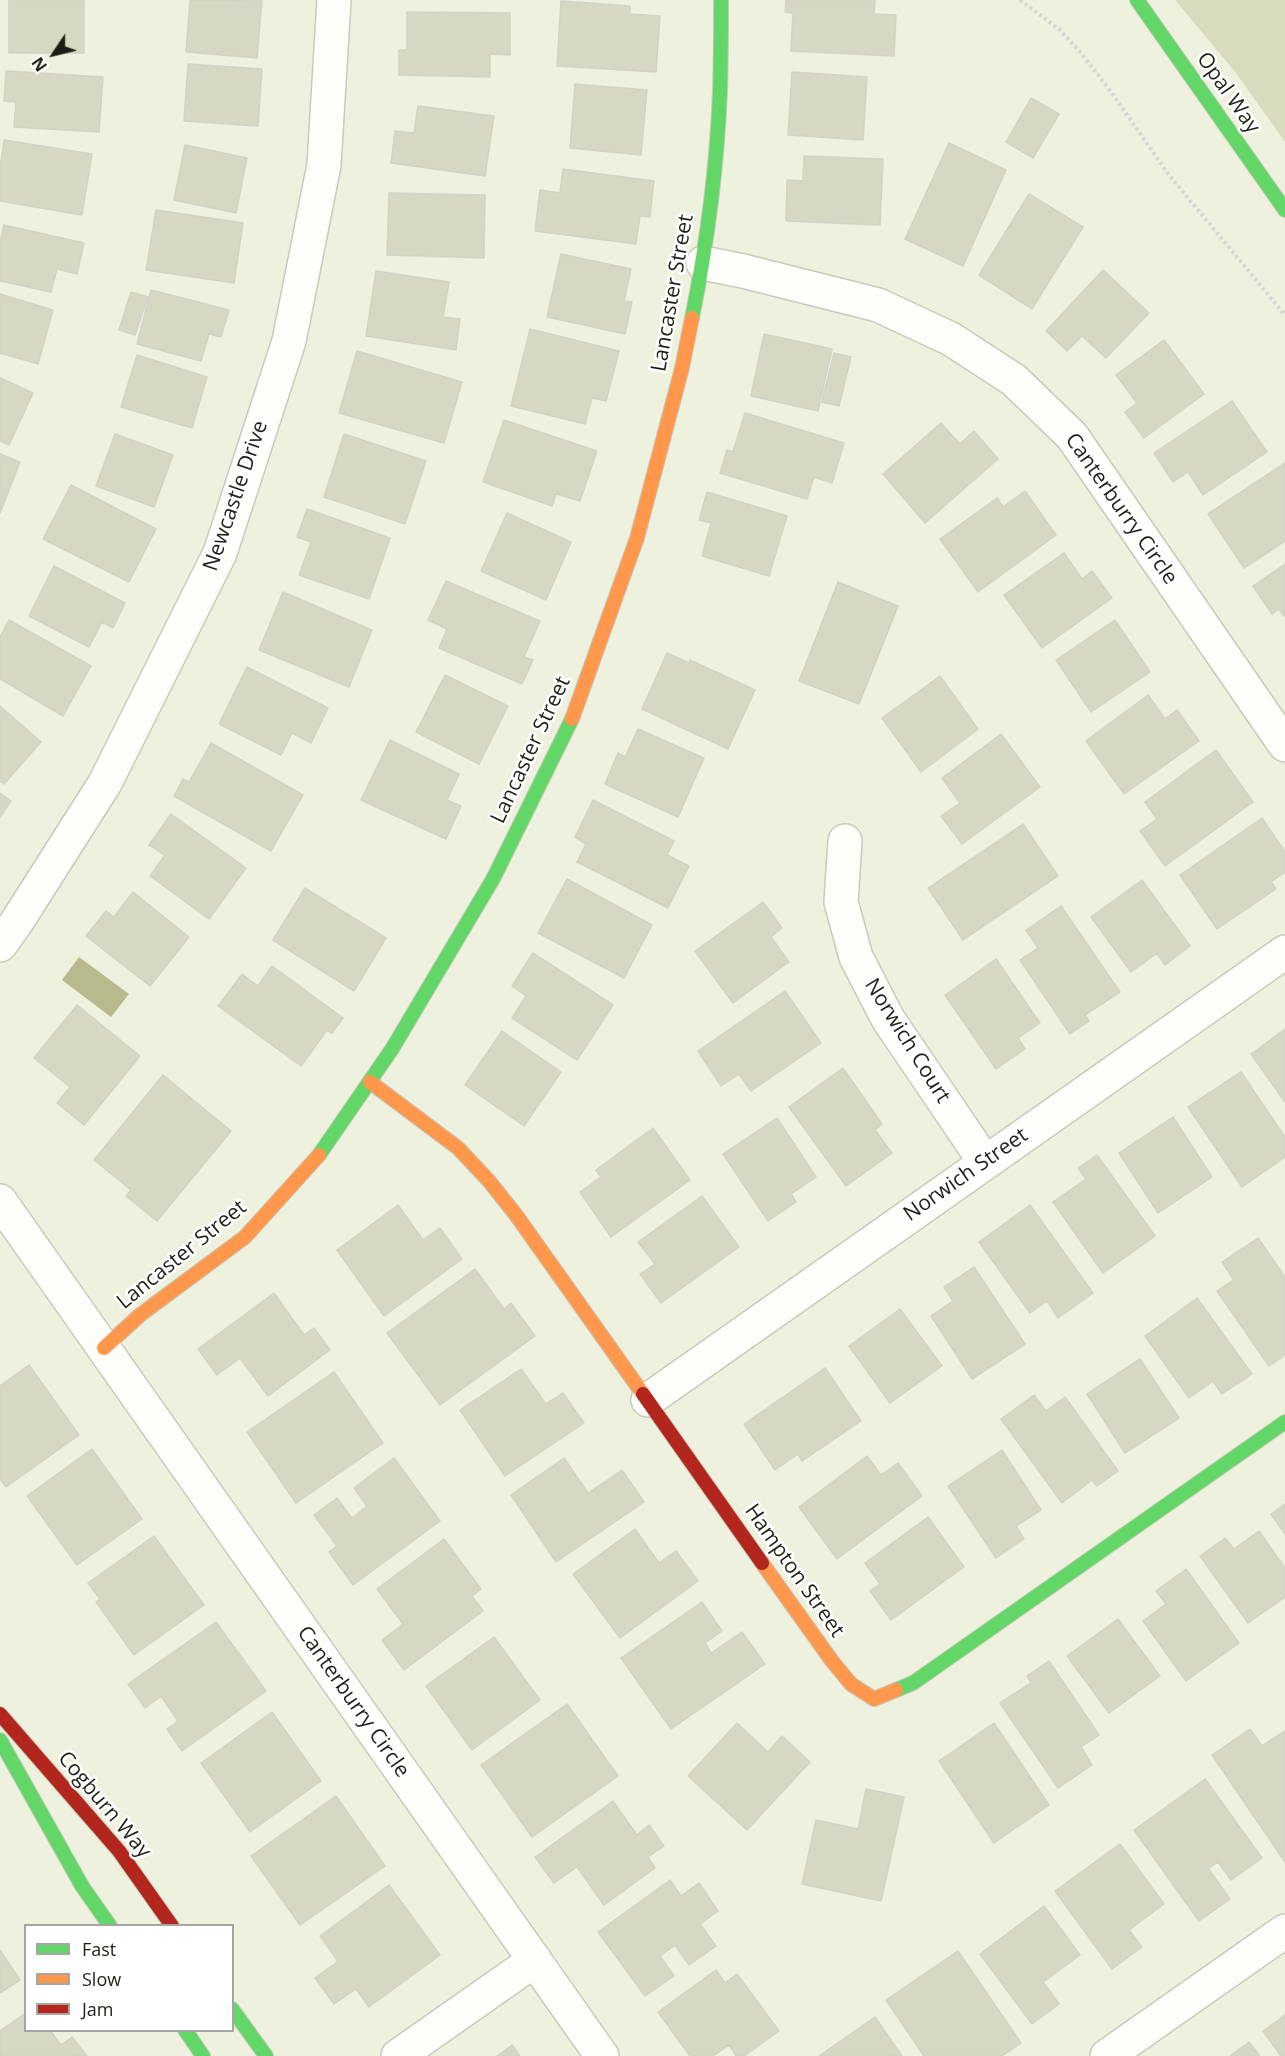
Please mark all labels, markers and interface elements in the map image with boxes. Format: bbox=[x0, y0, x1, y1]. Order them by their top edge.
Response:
north arrow bbox=[24, 24, 84, 84]
street label: Opal Way bbox=[1191, 48, 1265, 138]
text: N bbox=[27, 53, 52, 76]
street label: Lancaster Street bbox=[647, 212, 699, 374]
street label: Newcastle Drive bbox=[199, 418, 273, 574]
street label: Canterburry Circle bbox=[1059, 429, 1183, 589]
street label: Lancaster Street bbox=[486, 673, 576, 827]
street label: Norwich Court bbox=[859, 974, 955, 1108]
street label: Norwich Street bbox=[899, 1123, 1033, 1227]
street label: Lancaster Street bbox=[112, 1195, 252, 1315]
street label: Hampton Street bbox=[739, 1500, 849, 1642]
street label: Canterburry Circle bbox=[291, 1622, 415, 1782]
street label: Cogburn Way bbox=[52, 1747, 156, 1863]
legend bbox=[24, 1924, 234, 2032]
text: Fast bbox=[82, 1937, 116, 1961]
text: Slow bbox=[82, 1967, 121, 1991]
text: Jam bbox=[82, 1997, 114, 2021]

